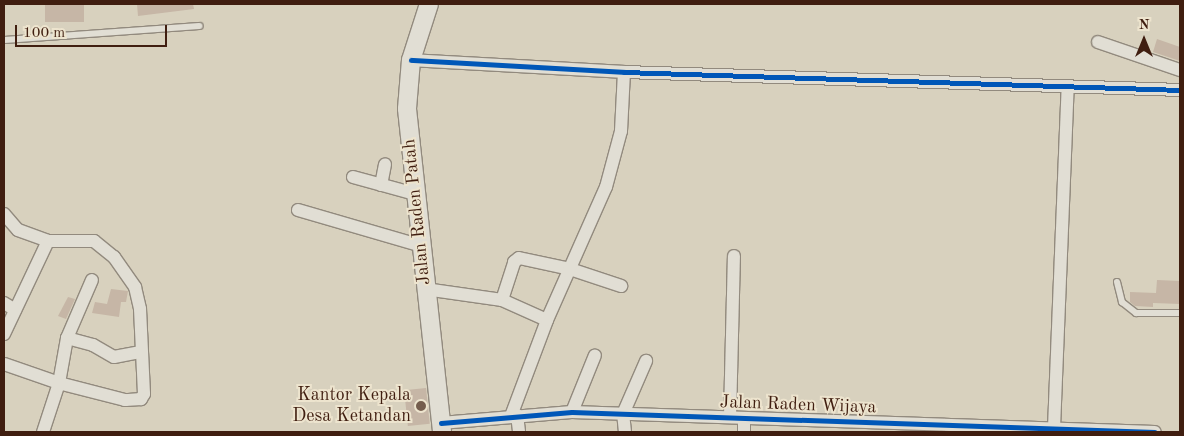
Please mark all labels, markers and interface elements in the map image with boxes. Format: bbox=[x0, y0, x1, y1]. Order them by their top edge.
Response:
scale bar bbox=[18, 15, 170, 47]
north arrow bbox=[1119, 15, 1169, 65]
text: N bbox=[1139, 18, 1149, 32]
text: 100 m bbox=[23, 26, 65, 41]
street label: Jalan Raden Patah bbox=[399, 138, 435, 286]
place label: Kantor Kepala Desa Ketandan bbox=[292, 385, 411, 428]
street label: Jalan Raden Wijaya bbox=[719, 391, 877, 419]
marker: Kantor Kepala Desa Ketandan bbox=[415, 400, 427, 412]

